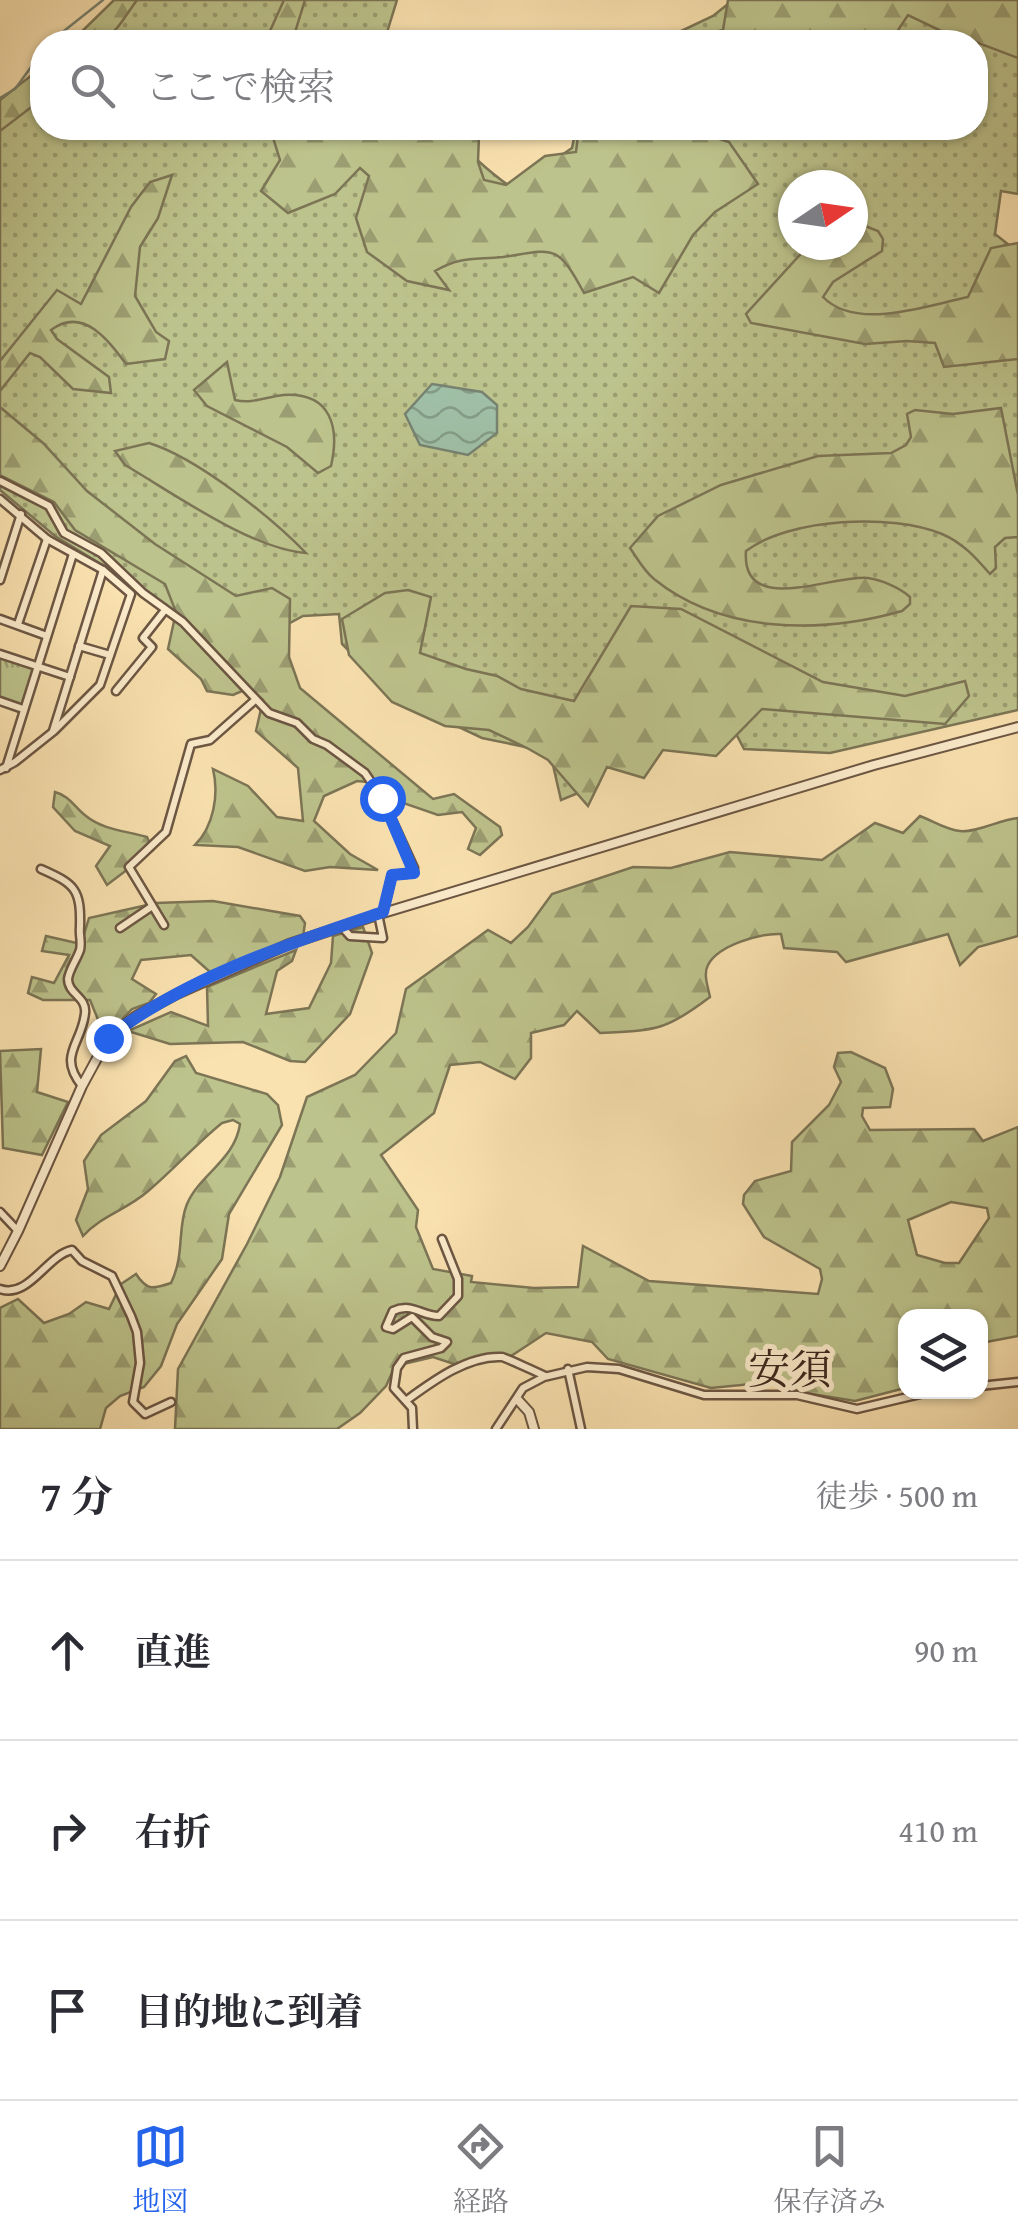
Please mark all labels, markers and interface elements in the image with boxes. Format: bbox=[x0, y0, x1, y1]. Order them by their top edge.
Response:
search box bbox=[30, 30, 988, 140]
icon: search bbox=[65, 58, 120, 113]
text: ここで検索 bbox=[145, 58, 335, 114]
north arrow bbox=[778, 170, 868, 260]
route start bbox=[360, 776, 406, 822]
route end bbox=[86, 1016, 132, 1062]
map controls bbox=[898, 1309, 988, 1399]
button: layers bbox=[898, 1309, 988, 1399]
district label: 安須 bbox=[748, 1338, 832, 1399]
text: 7 分 bbox=[40, 1465, 113, 1526]
text: 徒歩 · 500 m bbox=[815, 1472, 978, 1519]
icon: ahead bbox=[40, 1623, 95, 1678]
text: 直進 bbox=[135, 1623, 211, 1679]
text: 90 m bbox=[914, 1627, 978, 1674]
icon: right bbox=[40, 1803, 95, 1858]
text: 右折 bbox=[135, 1803, 211, 1859]
text: 410 m bbox=[899, 1807, 978, 1854]
icon: arrive bbox=[40, 1983, 95, 2038]
text: 目的地に到着 bbox=[135, 1983, 363, 2039]
tab: 地図 bbox=[132, 2119, 188, 2221]
tab: 経路 bbox=[453, 2119, 509, 2221]
tab: 保存済み bbox=[774, 2119, 886, 2221]

